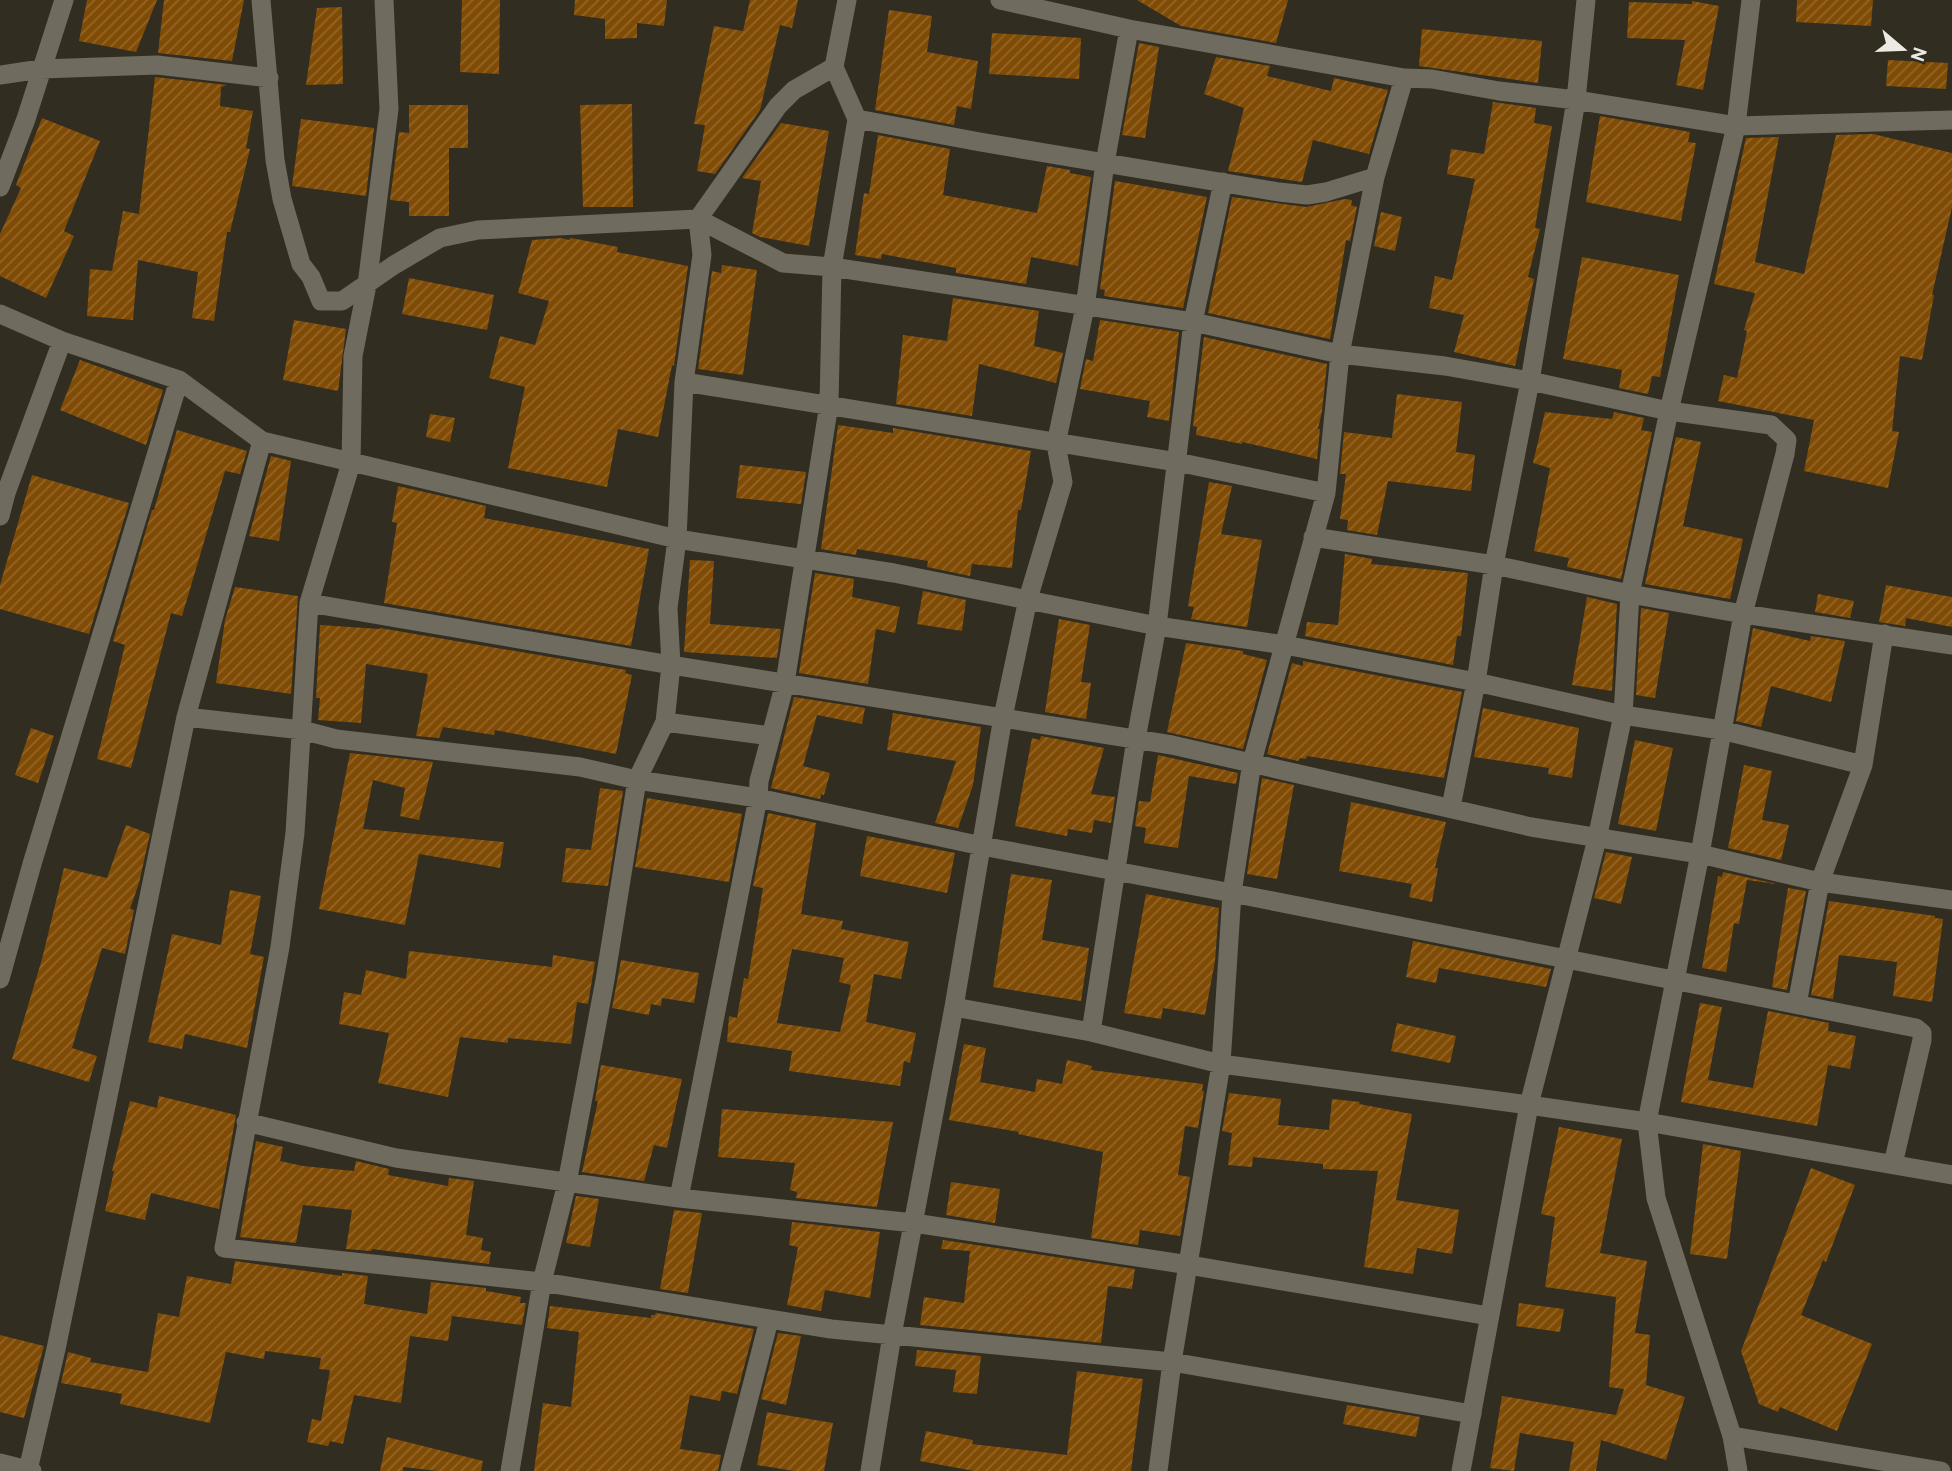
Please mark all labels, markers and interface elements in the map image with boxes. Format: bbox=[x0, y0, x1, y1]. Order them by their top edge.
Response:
north arrow bbox=[1868, 14, 1938, 84]
text: N bbox=[1904, 44, 1931, 64]

